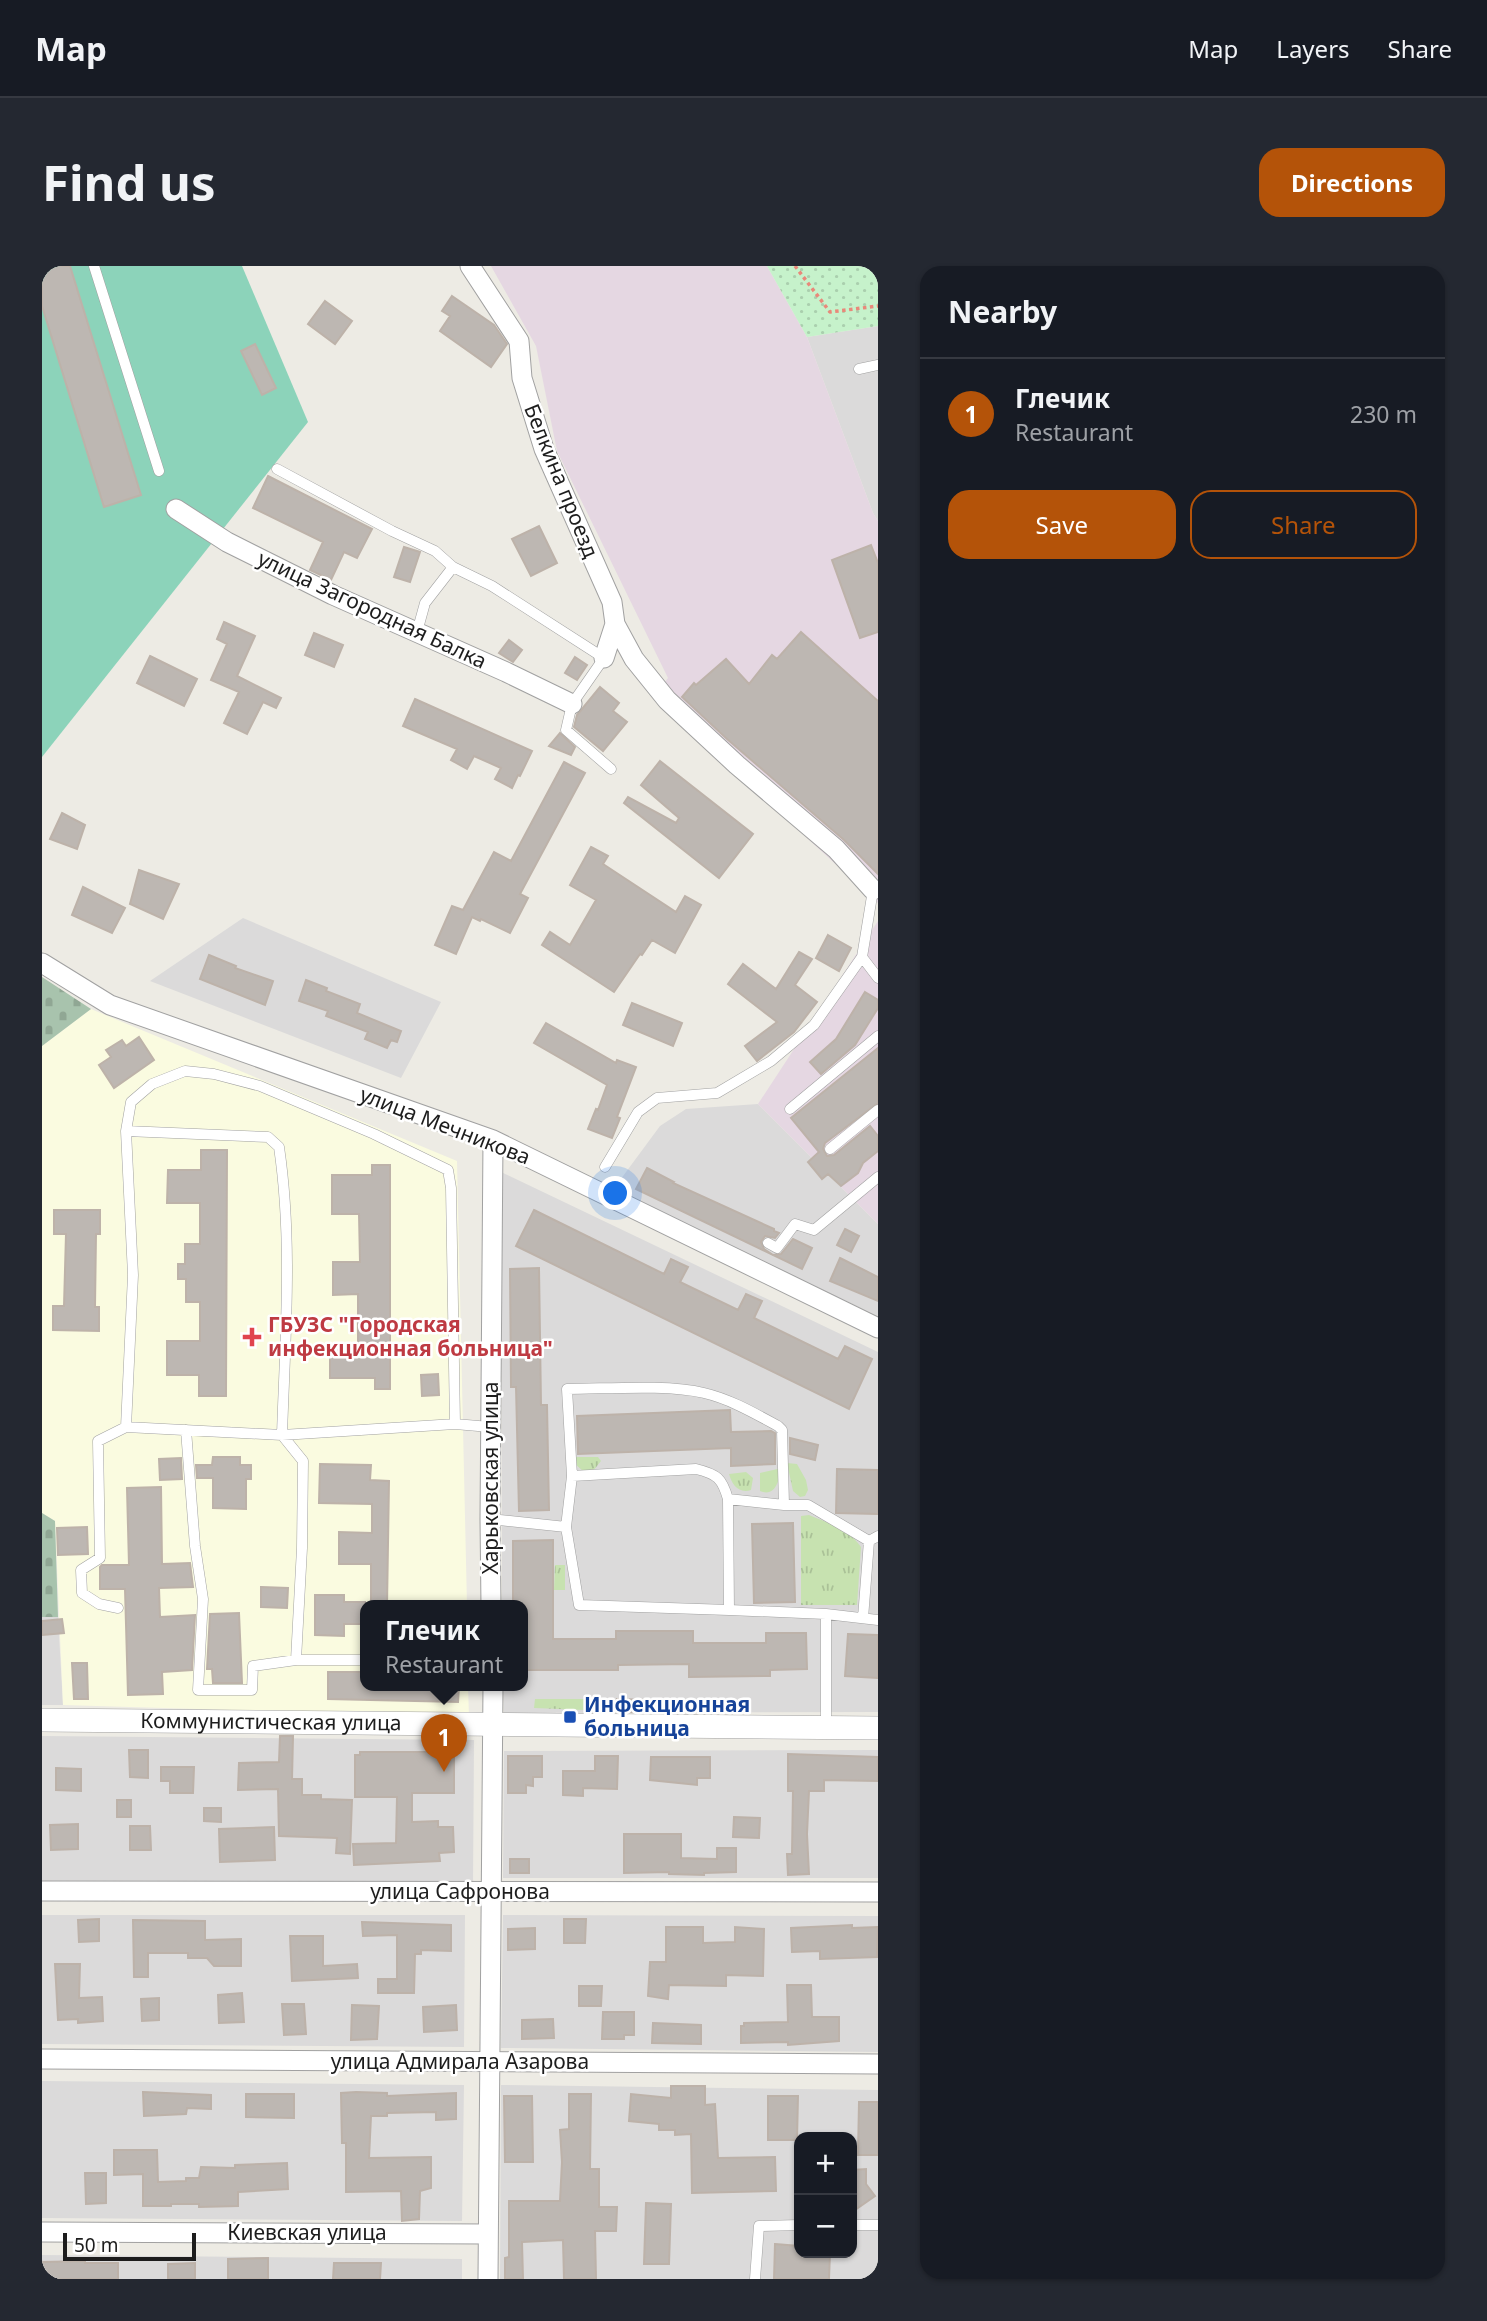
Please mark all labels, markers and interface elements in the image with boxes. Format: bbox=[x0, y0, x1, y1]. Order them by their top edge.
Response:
text: Map bbox=[35, 26, 107, 71]
text: Map bbox=[1188, 32, 1238, 65]
text: Layers bbox=[1276, 32, 1350, 65]
text: Share bbox=[1388, 32, 1452, 65]
button: Directions bbox=[1259, 148, 1445, 217]
text: Find us bbox=[42, 149, 216, 215]
text: Nearby bbox=[948, 291, 1057, 332]
text: Глечик bbox=[1015, 380, 1110, 416]
text: 1 bbox=[964, 398, 978, 430]
text: 230 m bbox=[1350, 398, 1417, 430]
street label: Белкина проезд bbox=[518, 400, 606, 562]
text: Restaurant bbox=[1015, 416, 1133, 448]
button: Save bbox=[948, 490, 1176, 559]
button: Share bbox=[1190, 490, 1417, 559]
street label: улица Загородная Балка bbox=[253, 544, 491, 675]
street label: улица Мечникова bbox=[356, 1080, 535, 1170]
your location bbox=[598, 1176, 632, 1210]
place label: ГБУЗС "Городская инфекционная больница" bbox=[268, 1310, 553, 1362]
marker: ГБУЗС "Городская инфекционная больница" bbox=[242, 1327, 262, 1347]
street label: Харьковская улица bbox=[476, 1382, 504, 1574]
popup bbox=[360, 1600, 528, 1691]
text: Глечик bbox=[385, 1612, 480, 1648]
text: Restaurant bbox=[385, 1648, 503, 1680]
place label: Инфекционная больница bbox=[584, 1690, 750, 1742]
street label: Коммунистическая улица bbox=[140, 1706, 402, 1736]
marker: Инфекционная больница bbox=[562, 1709, 578, 1725]
pin: 1 bbox=[421, 1714, 467, 1772]
street label: улица Сафронова bbox=[370, 1877, 550, 1905]
street label: улица Адмирала Азарова bbox=[331, 2047, 589, 2075]
map controls bbox=[794, 2132, 857, 2258]
button: + bbox=[794, 2132, 857, 2195]
button: − bbox=[794, 2195, 857, 2258]
street label: Киевская улица bbox=[227, 2218, 387, 2246]
scale bar bbox=[63, 2230, 196, 2262]
text: 50 m bbox=[74, 2232, 118, 2258]

